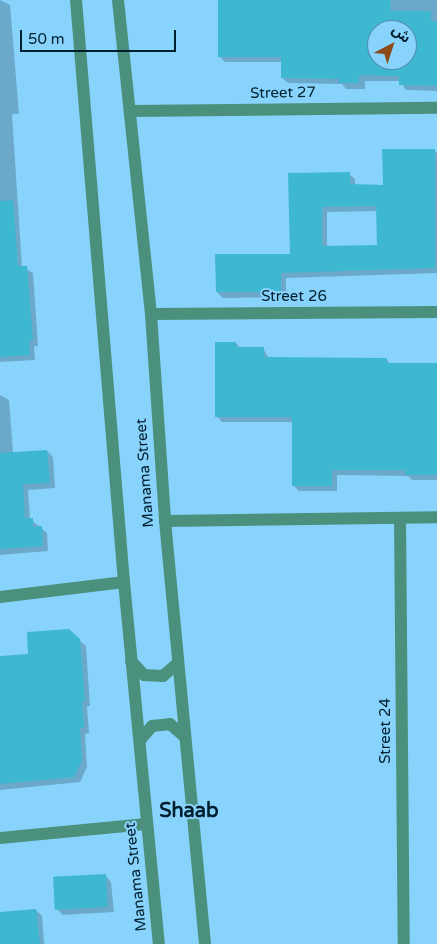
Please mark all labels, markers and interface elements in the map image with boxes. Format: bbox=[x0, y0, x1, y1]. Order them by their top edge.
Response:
scale bar bbox=[22, 20, 179, 52]
north arrow bbox=[367, 20, 417, 70]
text: ش bbox=[389, 21, 414, 47]
text: 50 m bbox=[28, 30, 65, 48]
street label: Street 27 bbox=[250, 83, 316, 103]
street label: Street 26 bbox=[261, 288, 327, 306]
street label: Manama Street bbox=[132, 418, 158, 528]
street label: Street 24 bbox=[377, 698, 395, 764]
district label: Shaab bbox=[159, 799, 219, 823]
street label: Manama Street bbox=[121, 822, 151, 932]

